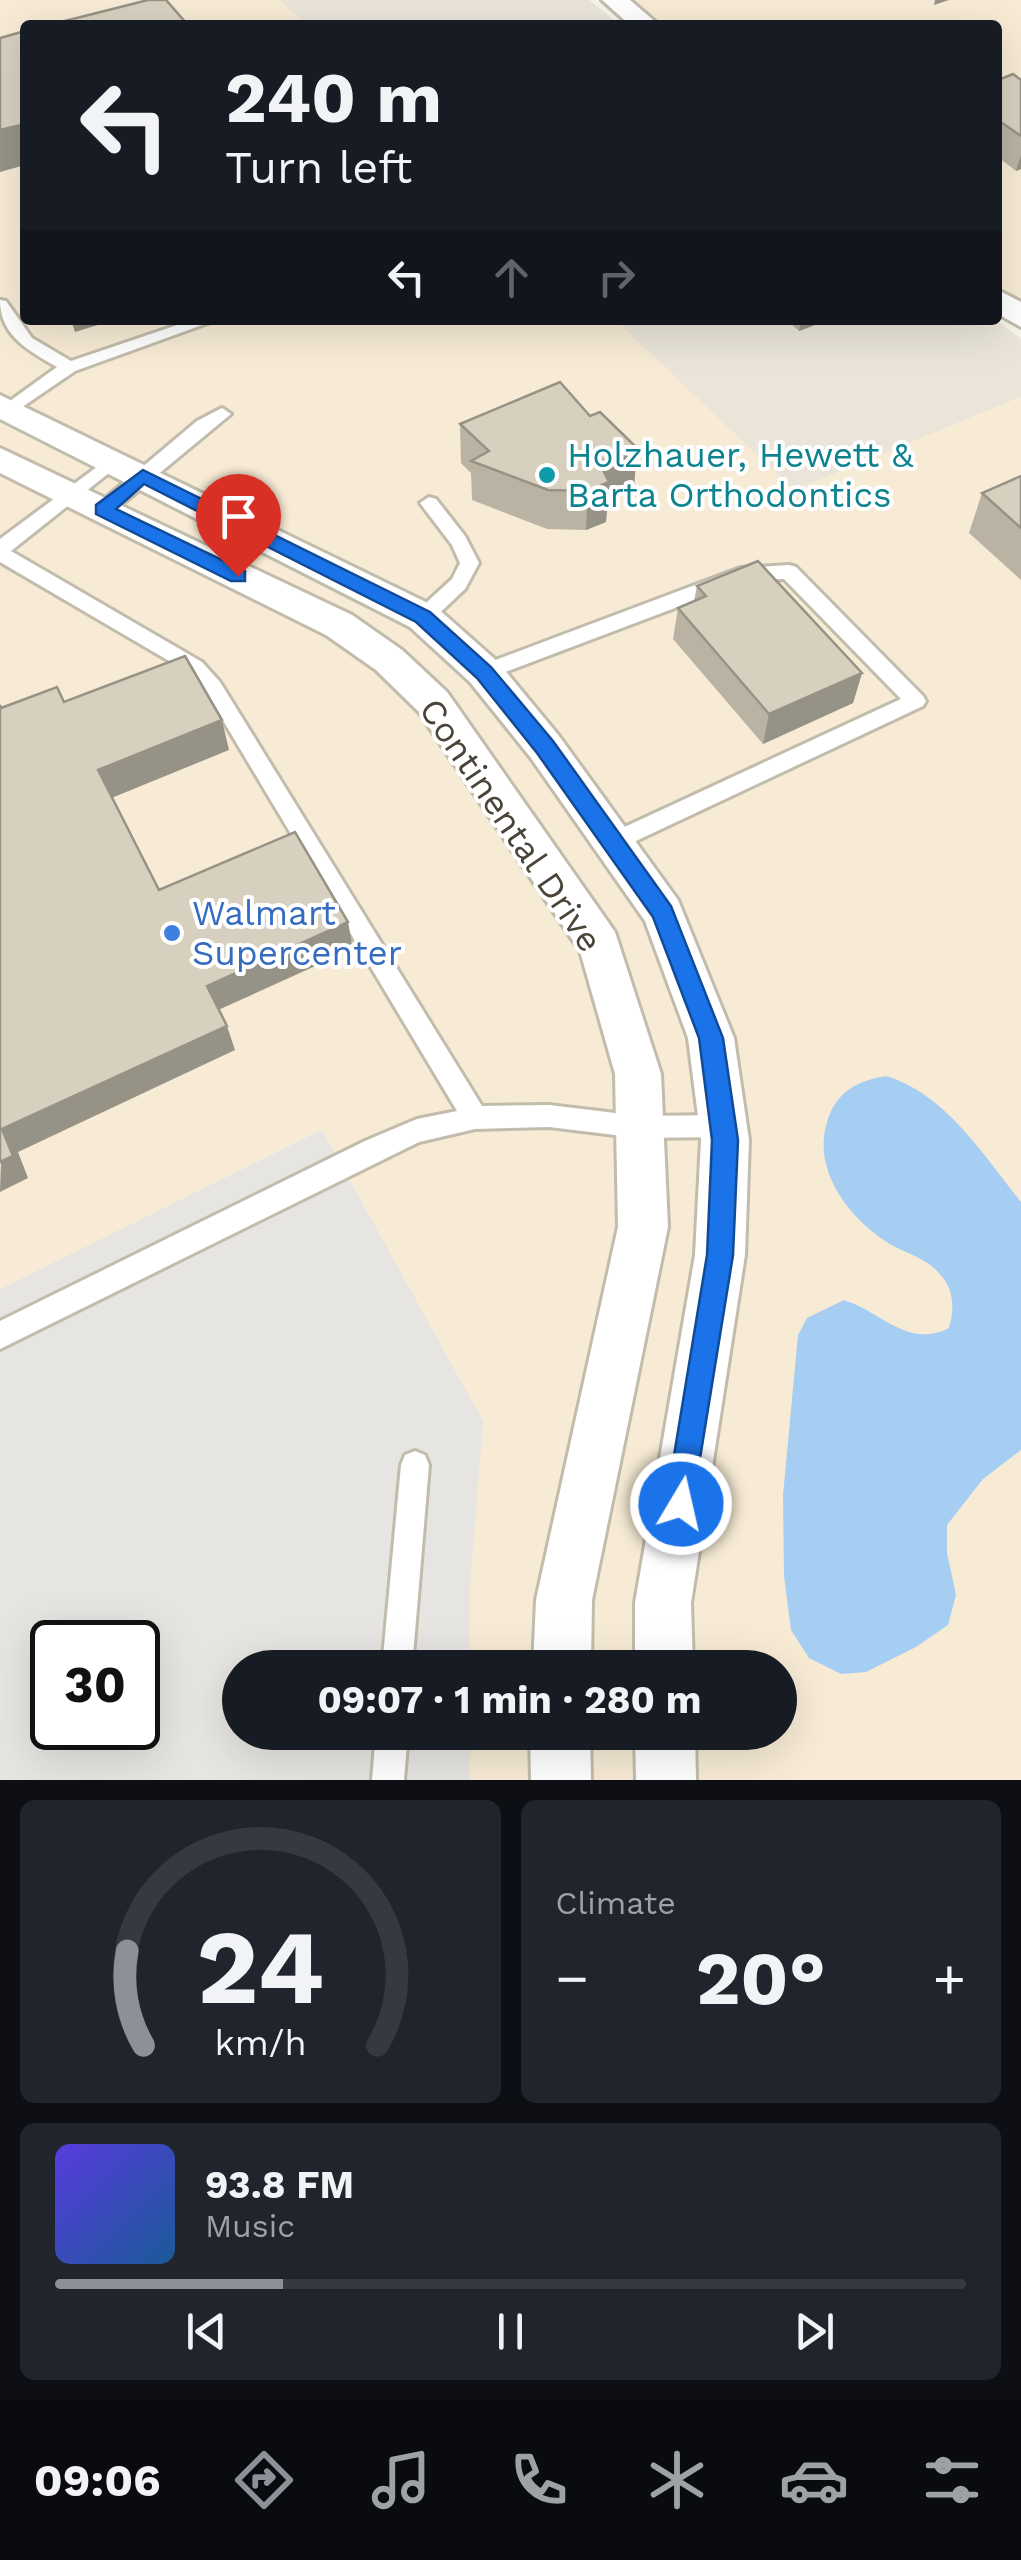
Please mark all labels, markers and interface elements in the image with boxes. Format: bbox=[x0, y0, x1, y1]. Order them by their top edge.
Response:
text: 240 m bbox=[225, 57, 442, 139]
icon: left bbox=[60, 60, 190, 190]
text: Turn left bbox=[225, 141, 412, 194]
icon: left bbox=[379, 250, 434, 305]
icon: ahead bbox=[484, 250, 539, 305]
icon: right bbox=[589, 250, 644, 305]
place label: Holzhauer, Hewett & Barta Orthodontics bbox=[567, 434, 913, 516]
marker: Holzhauer, Hewett & Barta Orthodontics bbox=[536, 464, 558, 486]
pin bbox=[196, 474, 281, 577]
icon: arrive bbox=[211, 489, 266, 544]
street label: Continental Drive bbox=[411, 690, 611, 960]
place label: Walmart Supercenter bbox=[192, 892, 402, 974]
marker: Walmart Supercenter bbox=[161, 922, 183, 944]
position arrow bbox=[629, 1452, 733, 1556]
speed limit sign: 30 bbox=[30, 1620, 160, 1750]
text: 09:07 · 1 min · 280 m bbox=[317, 1678, 702, 1722]
text: Climate bbox=[556, 1884, 676, 1922]
text: 24 bbox=[196, 1906, 324, 2028]
text: 20° bbox=[696, 1934, 826, 2022]
text: − bbox=[556, 1946, 589, 2010]
text: + bbox=[933, 1946, 966, 2010]
text: km/h bbox=[214, 2022, 306, 2064]
text: 93.8 FM bbox=[205, 2163, 354, 2207]
text: Music bbox=[205, 2207, 295, 2245]
icon: previous bbox=[179, 2304, 234, 2359]
icon: pause bbox=[483, 2304, 538, 2359]
icon: next bbox=[787, 2304, 842, 2359]
icon: directions bbox=[229, 2445, 299, 2515]
icon: music bbox=[366, 2445, 436, 2515]
icon: phone bbox=[504, 2445, 574, 2515]
icon: climate bbox=[642, 2445, 712, 2515]
icon: car bbox=[779, 2445, 849, 2515]
icon: filters bbox=[917, 2445, 987, 2515]
text: 09:06 bbox=[34, 2454, 161, 2507]

